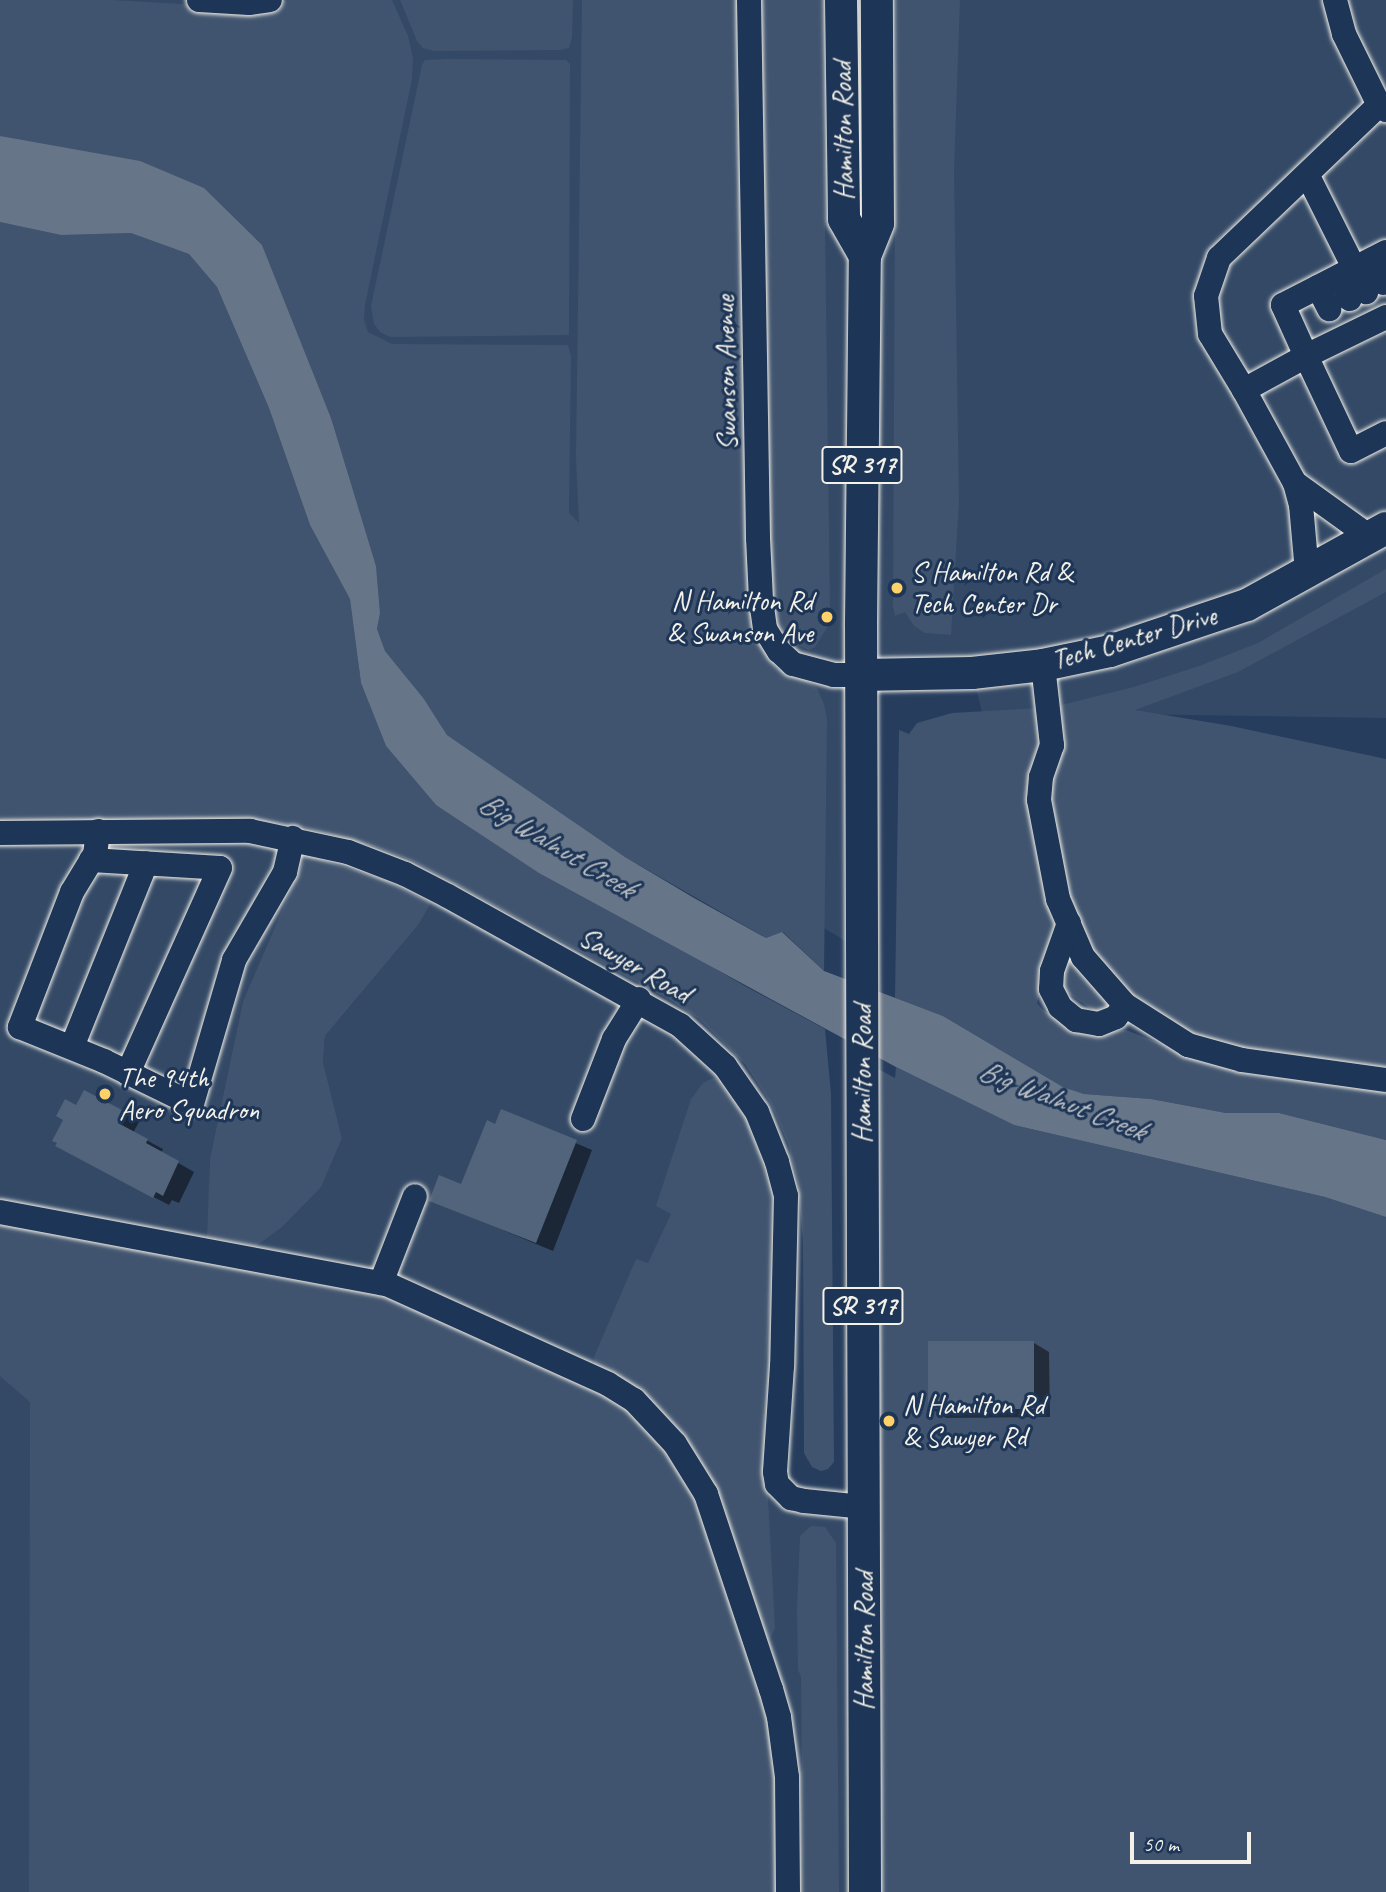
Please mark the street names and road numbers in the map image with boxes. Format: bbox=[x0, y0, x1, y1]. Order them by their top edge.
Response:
street label: Hamilton Road bbox=[825, 61, 861, 201]
street label: Swanson Avenue bbox=[708, 295, 744, 451]
road number: SR 317 bbox=[820, 442, 904, 488]
street label: Tech Center Drive bbox=[1048, 599, 1220, 677]
street label: Sawyer Road bbox=[574, 920, 696, 1010]
street label: Hamilton Road bbox=[845, 1004, 879, 1144]
road number: SR 317 bbox=[821, 1284, 905, 1329]
street label: Hamilton Road bbox=[847, 1571, 881, 1711]

